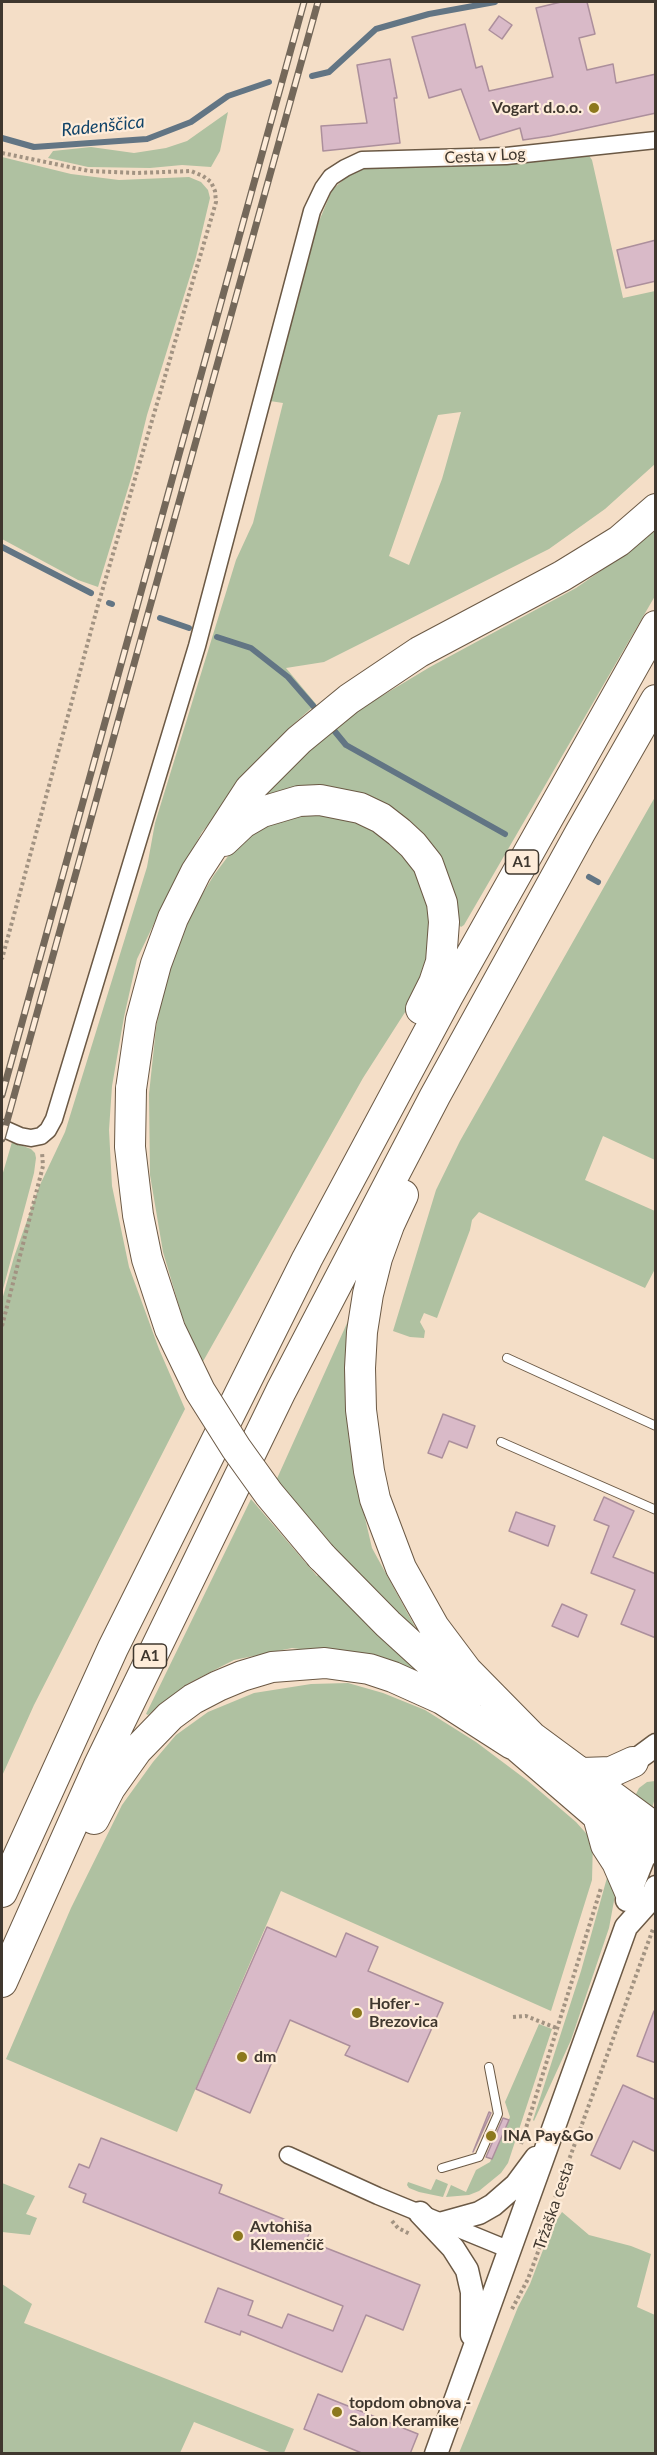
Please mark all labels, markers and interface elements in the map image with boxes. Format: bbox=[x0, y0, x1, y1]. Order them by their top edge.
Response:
place label: Vogart d.o.o. bbox=[492, 98, 582, 118]
marker: Vogart d.o.o. bbox=[587, 101, 601, 115]
water label: Radenščica bbox=[60, 111, 146, 141]
street label: Cesta v Log bbox=[444, 144, 526, 168]
road number: A1 bbox=[506, 850, 538, 874]
road number: A1 bbox=[134, 1644, 166, 1668]
place label: Hofer - Brezovica bbox=[369, 1994, 438, 2032]
marker: Hofer - Brezovica bbox=[350, 2006, 364, 2020]
place label: dm bbox=[254, 2047, 276, 2067]
marker: dm bbox=[235, 2050, 249, 2064]
place label: INA Pay&Go bbox=[503, 2126, 593, 2146]
marker: INA Pay&Go bbox=[484, 2129, 498, 2143]
street label: Tržaška cesta bbox=[530, 2159, 578, 2253]
place label: Avtohiša Klemenčič bbox=[250, 2217, 324, 2255]
marker: Avtohiša Klemenčič bbox=[231, 2229, 245, 2243]
place label: topdom obnova - Salon Keramike bbox=[349, 2393, 471, 2431]
marker: topdom obnova - Salon Keramike bbox=[330, 2405, 344, 2419]

